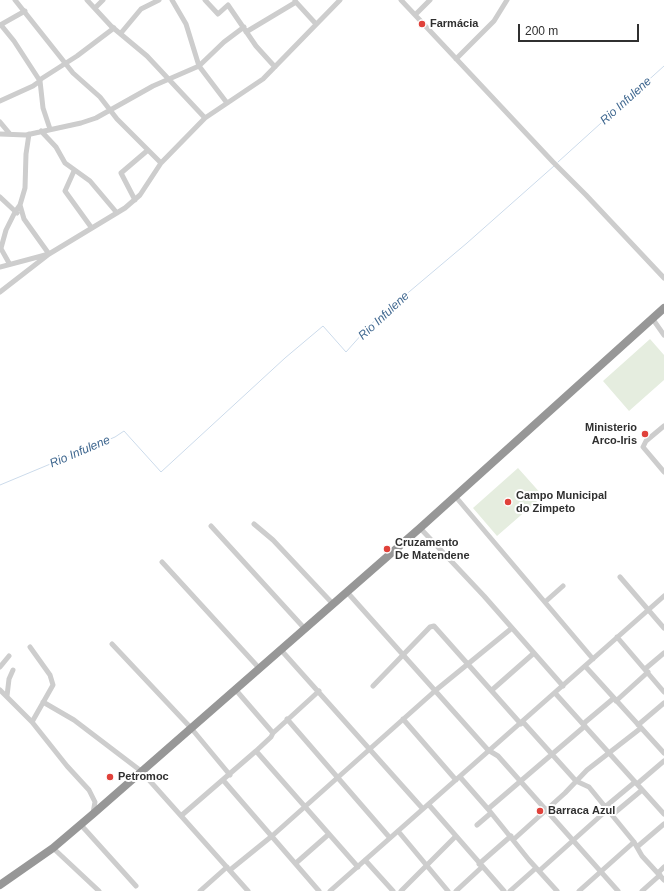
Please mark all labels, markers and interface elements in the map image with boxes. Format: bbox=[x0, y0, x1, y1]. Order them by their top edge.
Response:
scale bar bbox=[520, 16, 641, 42]
place label: Farmácia bbox=[430, 17, 478, 31]
marker: Farmácia bbox=[417, 19, 427, 29]
text: 200 m bbox=[525, 24, 558, 38]
water label: Rio Infulene bbox=[597, 74, 655, 128]
water label: Rio Infulene bbox=[356, 289, 412, 343]
place label: Ministerio Arco-Iris bbox=[585, 421, 637, 447]
marker: Ministerio Arco-Iris bbox=[640, 429, 650, 439]
water label: Rio Infulene bbox=[48, 433, 112, 471]
place label: Campo Municipal do Zimpeto bbox=[516, 489, 607, 515]
marker: Campo Municipal do Zimpeto bbox=[503, 497, 513, 507]
place label: Cruzamento De Matendene bbox=[395, 536, 470, 562]
marker: Cruzamento De Matendene bbox=[382, 544, 392, 554]
place label: Petromoc bbox=[118, 770, 169, 784]
marker: Petromoc bbox=[105, 772, 115, 782]
place label: Barraca Azul bbox=[548, 804, 615, 818]
marker: Barraca Azul bbox=[535, 806, 545, 816]

